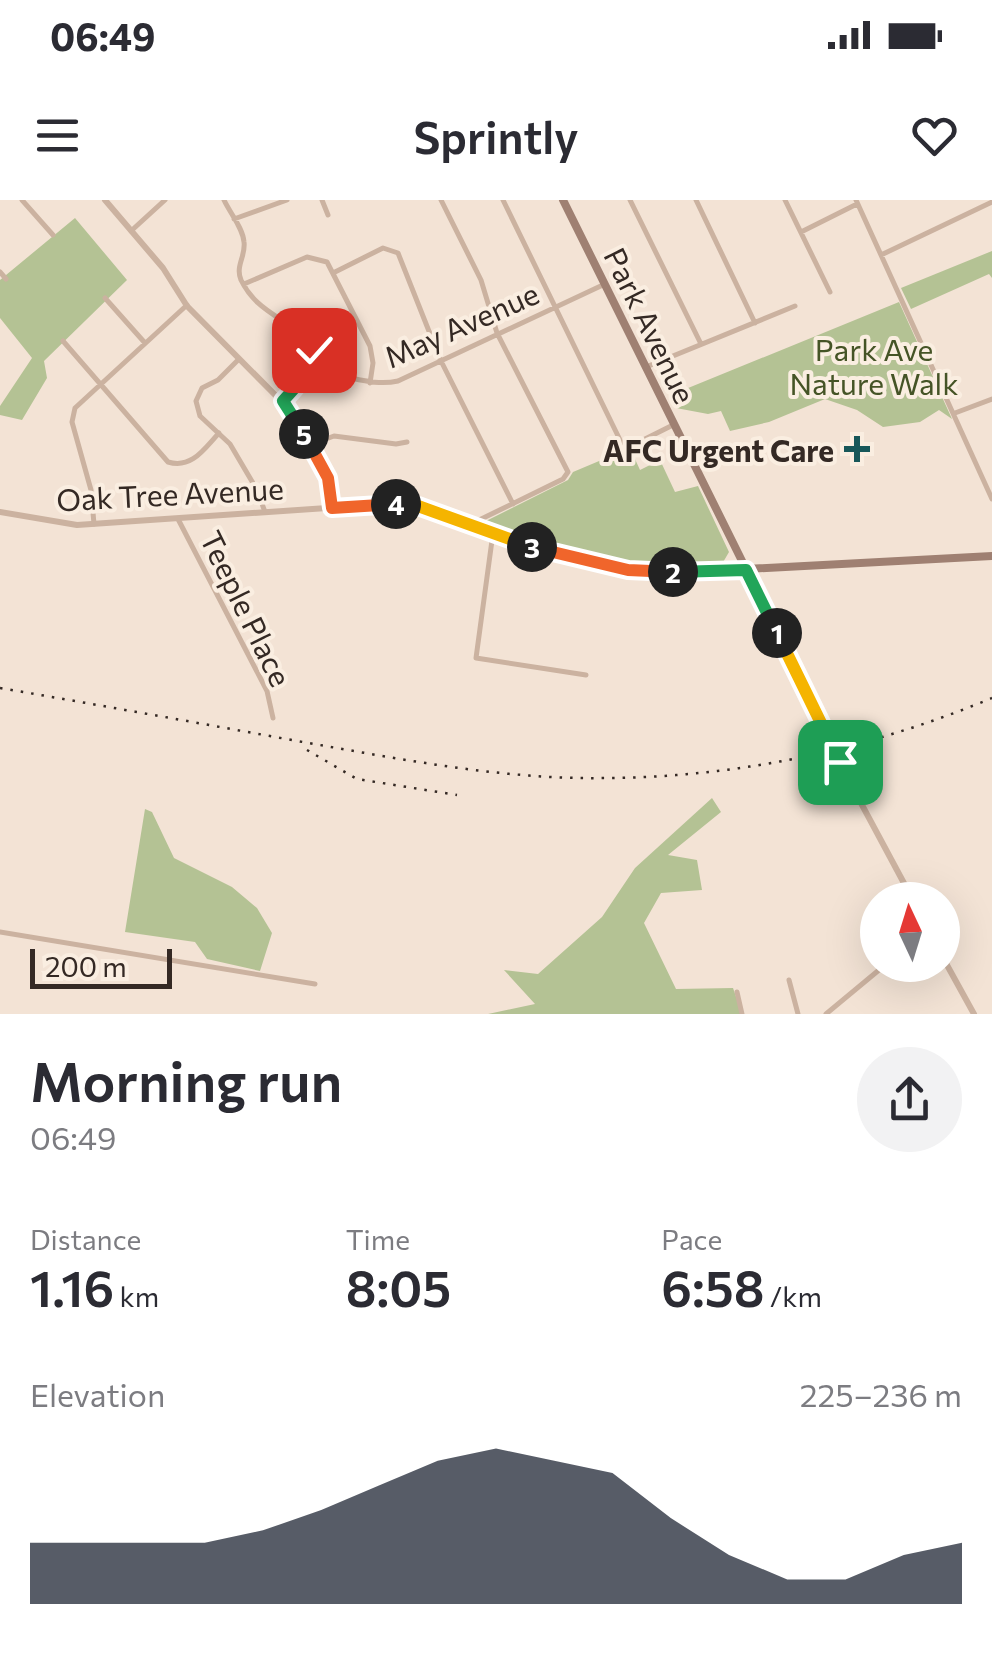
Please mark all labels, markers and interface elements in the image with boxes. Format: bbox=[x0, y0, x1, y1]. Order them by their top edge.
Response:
text: 06:49 bbox=[50, 12, 156, 59]
icon: menu bbox=[30, 108, 85, 163]
text: Sprintly bbox=[413, 108, 579, 163]
icon: heart bbox=[907, 108, 962, 163]
street label: Park Avenue bbox=[597, 241, 705, 409]
street label: May Avenue bbox=[378, 274, 544, 374]
pin bbox=[272, 308, 357, 393]
icon: check bbox=[287, 323, 342, 378]
park label: Park Ave Nature Walk bbox=[790, 330, 959, 401]
pin: 5 bbox=[279, 409, 329, 459]
text: 5 bbox=[296, 417, 312, 451]
place label: AFC Urgent Care bbox=[603, 431, 834, 468]
marker: AFC Urgent Care bbox=[844, 436, 870, 462]
street label: Oak Tree Avenue bbox=[55, 469, 285, 517]
pin: 4 bbox=[371, 479, 421, 529]
text: 4 bbox=[387, 487, 405, 521]
pin: 3 bbox=[507, 522, 557, 572]
street label: Teeple Place bbox=[193, 524, 301, 692]
text: 3 bbox=[524, 530, 540, 564]
pin: 2 bbox=[648, 547, 698, 597]
text: 2 bbox=[665, 555, 681, 589]
pin: 1 bbox=[752, 608, 802, 658]
text: 1 bbox=[771, 616, 783, 650]
pin bbox=[798, 720, 883, 805]
icon: arrive bbox=[813, 735, 868, 790]
north arrow bbox=[860, 882, 960, 982]
map controls bbox=[860, 882, 960, 982]
scale bar bbox=[30, 944, 172, 988]
text: 200 m bbox=[45, 949, 127, 983]
text: Morning run bbox=[30, 1046, 342, 1113]
button: share bbox=[857, 1047, 962, 1152]
text: 06:49 bbox=[30, 1117, 116, 1157]
text: Distance bbox=[30, 1222, 141, 1256]
text: Time bbox=[346, 1222, 410, 1256]
text: Pace bbox=[661, 1222, 722, 1256]
text: 1.16 bbox=[30, 1256, 114, 1317]
text: 8:05 bbox=[346, 1256, 451, 1317]
text: 6:58 bbox=[661, 1256, 764, 1317]
text: km bbox=[114, 1279, 159, 1313]
text: /km bbox=[764, 1279, 822, 1313]
text: Elevation bbox=[30, 1374, 165, 1414]
text: 225–236 m bbox=[800, 1374, 962, 1414]

